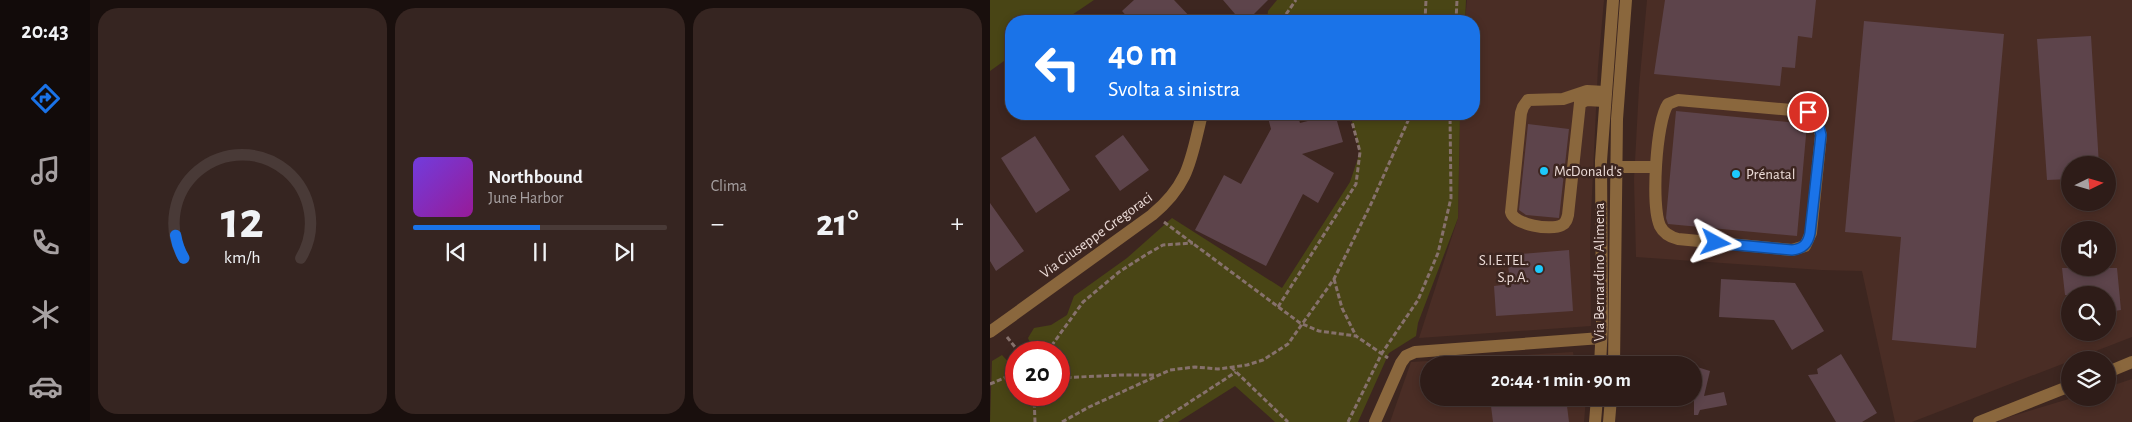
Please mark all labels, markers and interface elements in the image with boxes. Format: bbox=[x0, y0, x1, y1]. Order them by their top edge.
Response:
text: 20:43 bbox=[21, 20, 69, 42]
icon: left bbox=[1025, 35, 1090, 100]
text: 40 m bbox=[1108, 37, 1177, 72]
text: Svolta a sinistra bbox=[1108, 78, 1240, 100]
icon: directions bbox=[28, 81, 63, 116]
pin bbox=[1787, 91, 1829, 133]
icon: arrive bbox=[1794, 98, 1822, 126]
icon: music bbox=[28, 153, 63, 188]
north arrow bbox=[2061, 156, 2116, 211]
map controls bbox=[2061, 156, 2116, 406]
place label: McDonald's bbox=[1554, 164, 1622, 179]
marker: McDonald's bbox=[1538, 165, 1550, 177]
place label: Prénatal bbox=[1746, 167, 1795, 182]
text: Northbound bbox=[488, 168, 583, 187]
marker: Prénatal bbox=[1730, 168, 1742, 180]
text: Clima bbox=[711, 178, 747, 194]
text: June Harbor bbox=[488, 190, 564, 206]
street label: Via Giuseppe Gregoraci bbox=[1037, 190, 1155, 281]
text: 12 bbox=[221, 195, 264, 247]
street label: Via Bernardino Alimena bbox=[1592, 202, 1607, 342]
text: 21° bbox=[816, 205, 859, 243]
text: − bbox=[711, 210, 724, 238]
text: + bbox=[951, 210, 964, 238]
position arrow bbox=[1689, 216, 1741, 268]
button: sound bbox=[2061, 221, 2116, 276]
icon: phone bbox=[28, 225, 63, 260]
icon: previous bbox=[442, 238, 470, 266]
icon: pause bbox=[526, 238, 554, 266]
icon: next bbox=[610, 238, 638, 266]
text: km/h bbox=[224, 249, 261, 267]
place label: S.I.E.TEL. S.p.A. bbox=[1479, 253, 1529, 285]
marker: S.I.E.TEL. S.p.A. bbox=[1533, 263, 1545, 275]
button: search bbox=[2061, 286, 2116, 341]
icon: climate bbox=[28, 297, 63, 332]
speed limit sign: 20 bbox=[1005, 341, 1070, 406]
button: layers bbox=[2061, 351, 2116, 406]
icon: car bbox=[28, 369, 63, 404]
text: 20:44 · 1 min · 90 m bbox=[1491, 371, 1631, 390]

